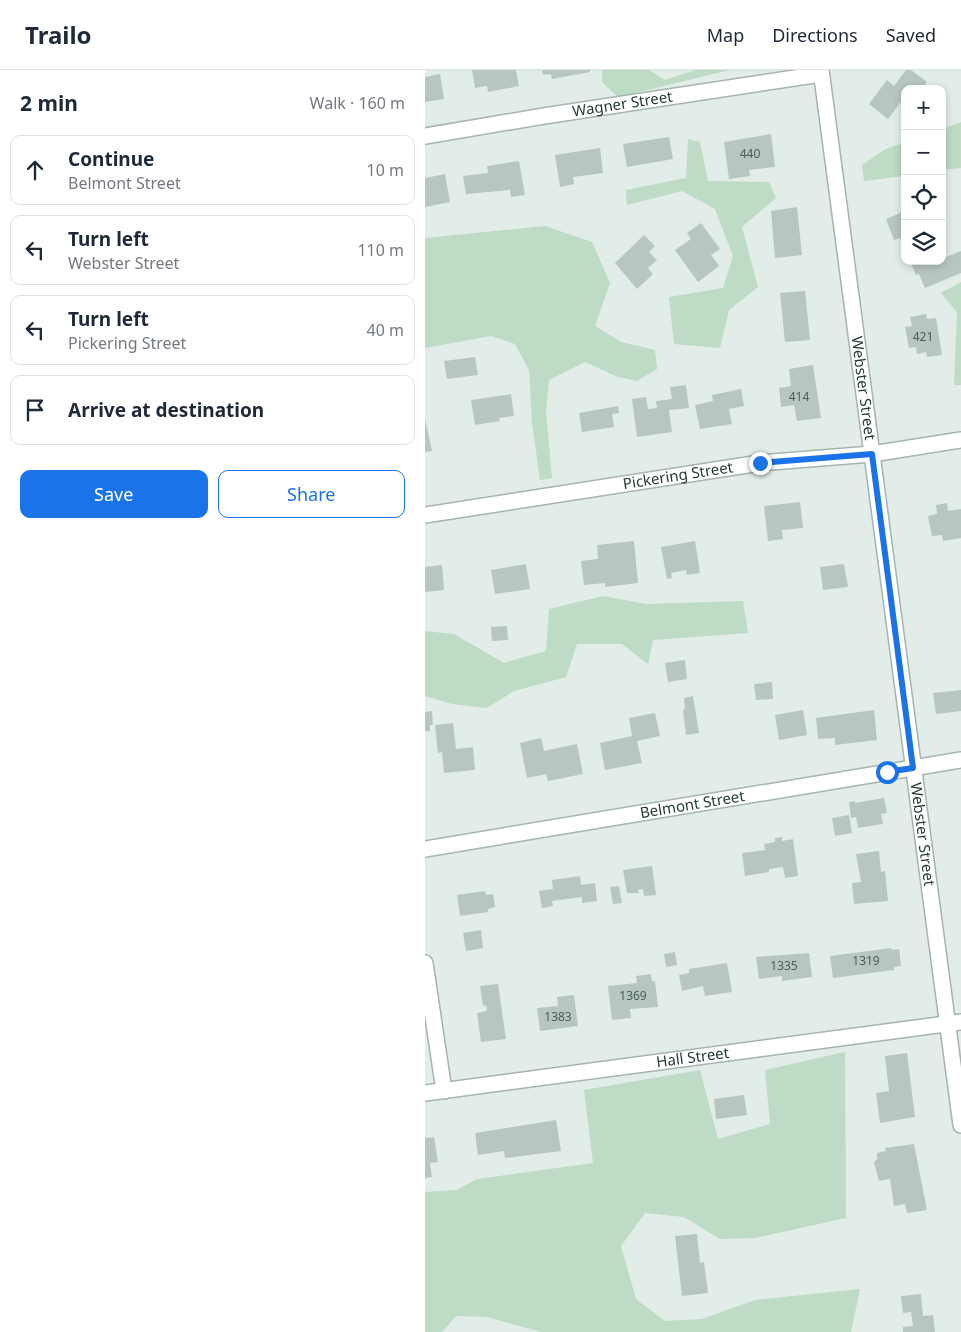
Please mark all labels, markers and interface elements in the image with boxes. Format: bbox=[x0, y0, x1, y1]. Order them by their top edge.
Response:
text: Trailo bbox=[25, 18, 92, 51]
text: Map bbox=[707, 23, 744, 47]
text: Directions bbox=[772, 23, 858, 47]
text: Saved bbox=[886, 23, 936, 47]
map controls bbox=[901, 85, 946, 265]
button: + bbox=[901, 85, 946, 130]
street label: Wagner Street bbox=[571, 86, 674, 121]
text: 2 min bbox=[20, 89, 78, 117]
text: Walk · 160 m bbox=[310, 92, 405, 114]
button: − bbox=[901, 130, 946, 175]
house number: 440 bbox=[740, 145, 760, 162]
text: Continue bbox=[68, 146, 154, 172]
icon: ahead bbox=[21, 156, 49, 184]
text: 10 m bbox=[367, 159, 404, 181]
text: Belmont Street bbox=[68, 172, 181, 194]
button: locate bbox=[901, 175, 946, 220]
button: layers bbox=[901, 220, 946, 265]
text: Turn left bbox=[68, 226, 149, 252]
icon: left bbox=[21, 236, 49, 264]
text: 110 m bbox=[357, 239, 404, 261]
text: Webster Street bbox=[68, 252, 179, 274]
text: Turn left bbox=[68, 306, 149, 332]
icon: left bbox=[21, 316, 49, 344]
text: 40 m bbox=[367, 319, 404, 341]
house number: 421 bbox=[913, 328, 933, 345]
text: Pickering Street bbox=[68, 332, 186, 354]
street label: Webster Street bbox=[847, 335, 881, 442]
house number: 414 bbox=[789, 388, 809, 405]
icon: arrive bbox=[21, 396, 49, 424]
text: Arrive at destination bbox=[68, 397, 264, 423]
route end bbox=[749, 452, 772, 475]
street label: Pickering Street bbox=[621, 456, 735, 493]
button: Save bbox=[20, 470, 208, 518]
button: Share bbox=[218, 470, 405, 518]
route start bbox=[876, 761, 899, 784]
street label: Webster Street bbox=[907, 781, 940, 888]
street label: Belmont Street bbox=[638, 785, 747, 822]
house number: 1319 bbox=[852, 952, 880, 969]
house number: 1335 bbox=[770, 957, 798, 974]
house number: 1369 bbox=[619, 987, 647, 1004]
house number: 1383 bbox=[544, 1008, 572, 1025]
street label: Hall Street bbox=[655, 1042, 731, 1071]

